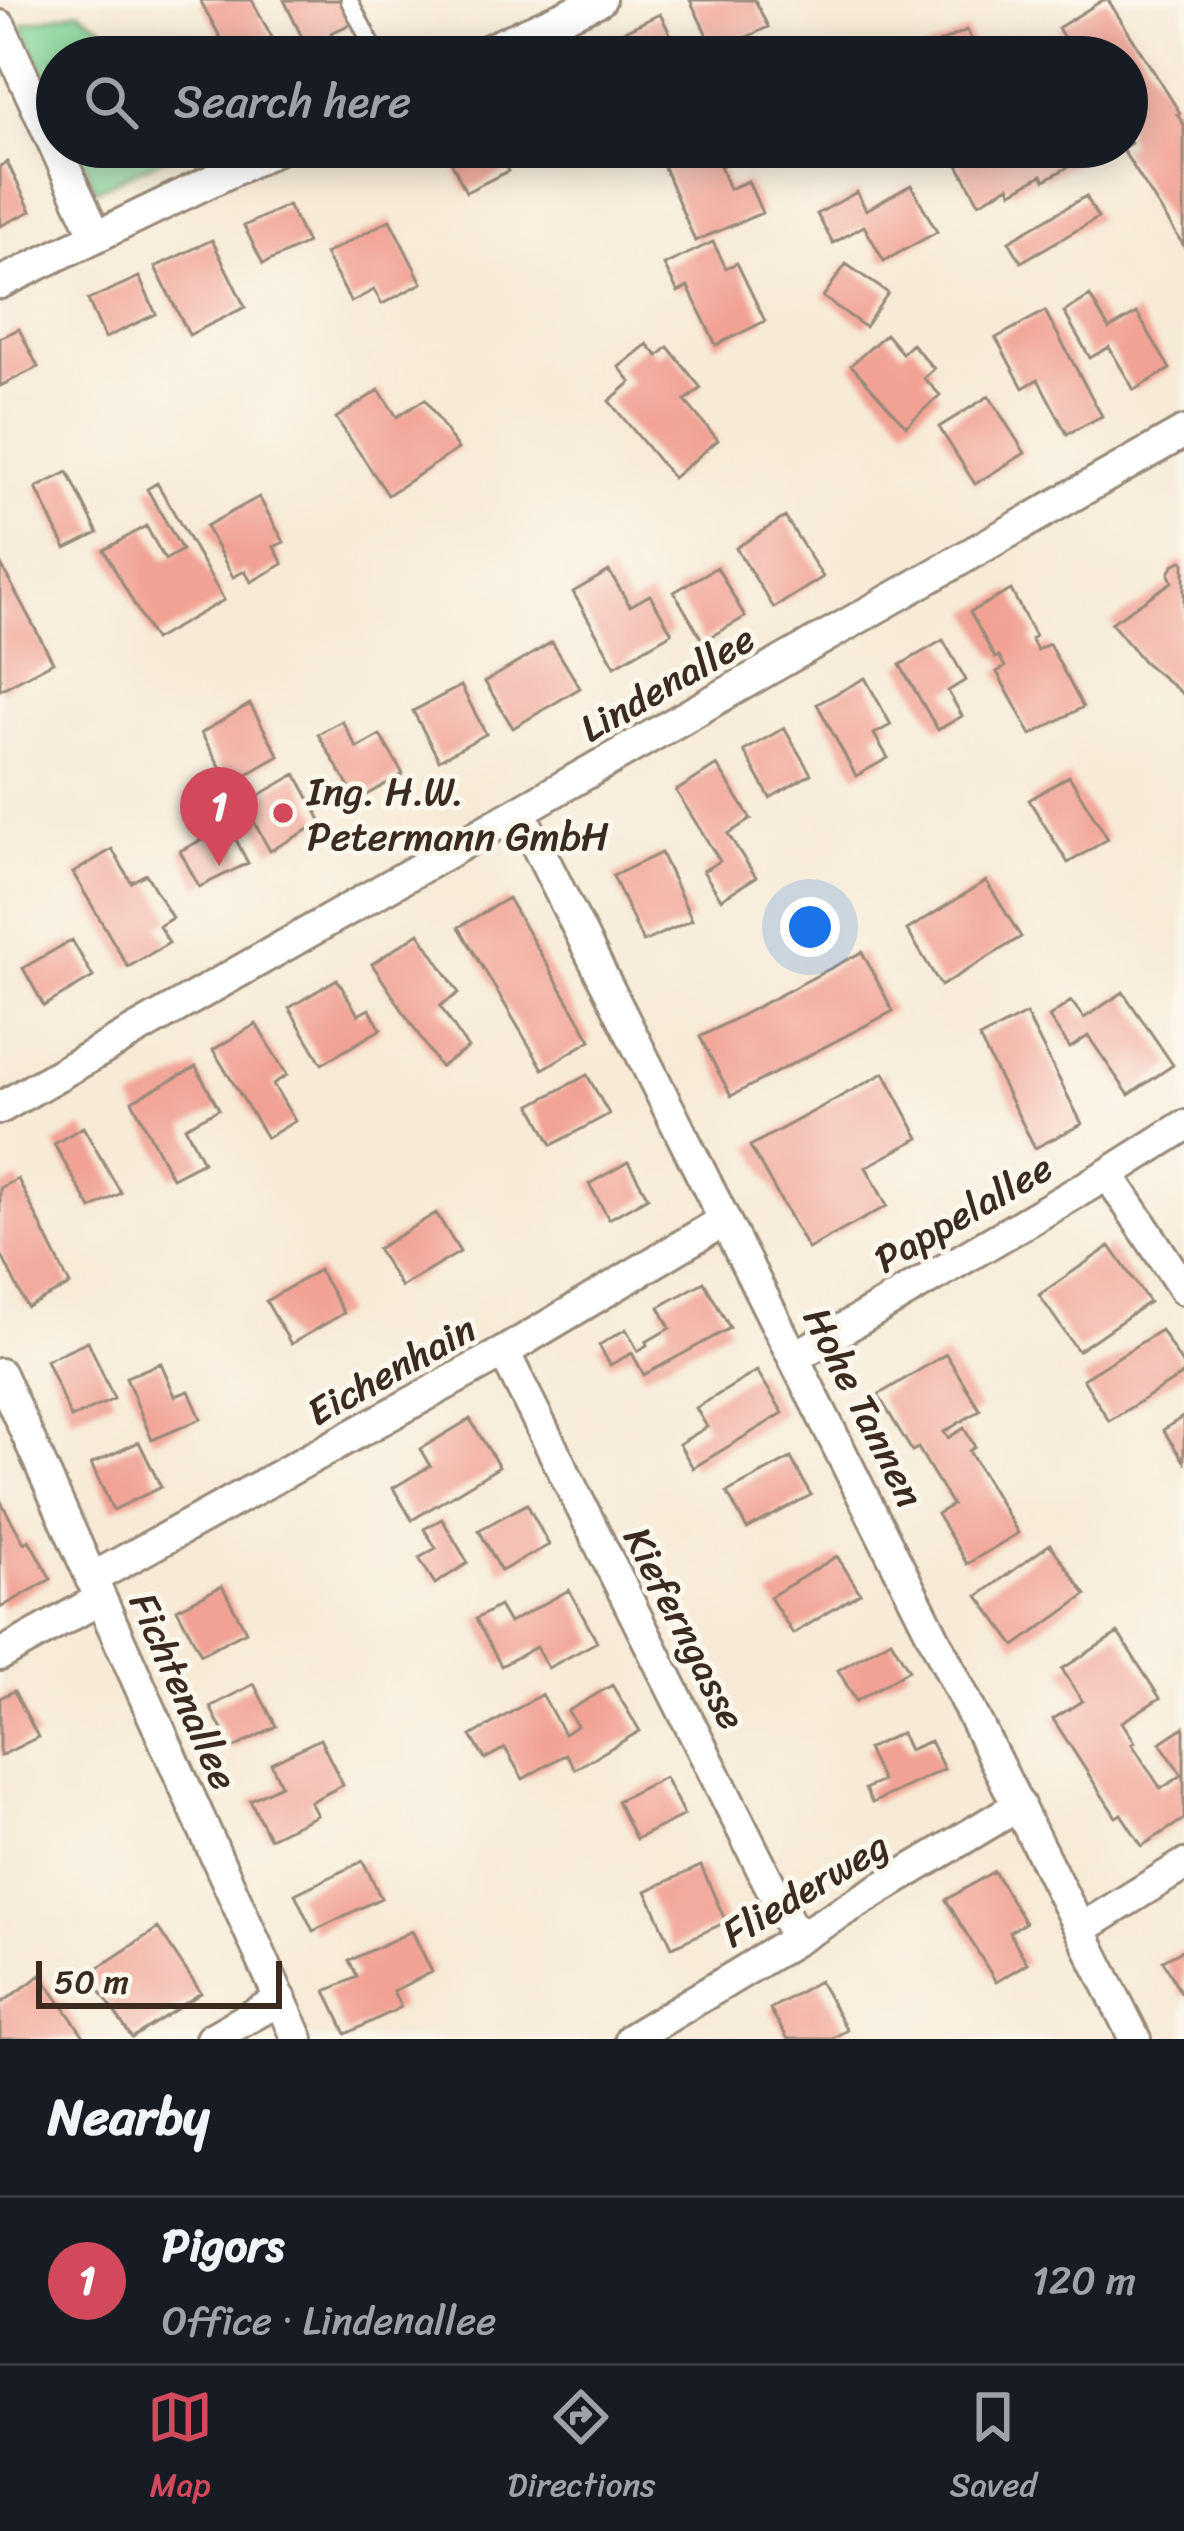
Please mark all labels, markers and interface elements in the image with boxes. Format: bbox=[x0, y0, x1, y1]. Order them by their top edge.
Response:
search box bbox=[36, 36, 1148, 168]
text: Search here bbox=[174, 62, 411, 142]
icon: search bbox=[78, 69, 144, 135]
street label: Lindenallee bbox=[566, 605, 768, 761]
place label: Ing. H.W. Petermann GmbH bbox=[306, 757, 609, 871]
pin: 1 bbox=[180, 767, 258, 866]
marker: Ing. H.W. Petermann GmbH bbox=[270, 800, 296, 826]
your location bbox=[780, 897, 840, 957]
street label: Pappelallee bbox=[860, 1134, 1066, 1292]
street label: Hohe Tannen bbox=[784, 1294, 944, 1520]
street label: Eichenhain bbox=[293, 1295, 489, 1445]
street label: Kieferngasse bbox=[604, 1514, 766, 1742]
street label: Fichtenallee bbox=[110, 1581, 258, 1801]
street label: Fliederweg bbox=[708, 1812, 902, 1966]
text: 50 m bbox=[54, 1953, 129, 2011]
scale bar bbox=[36, 1955, 282, 2008]
text: Nearby bbox=[48, 2072, 209, 2162]
text: Pigors bbox=[162, 2206, 284, 2286]
text: 1 bbox=[79, 2246, 95, 2315]
text: 120 m bbox=[1032, 2246, 1136, 2315]
text: Office · Lindenallee bbox=[162, 2286, 496, 2355]
tab: Map bbox=[147, 2384, 213, 2514]
tab: Directions bbox=[508, 2384, 655, 2514]
tab: Saved bbox=[950, 2384, 1037, 2514]

